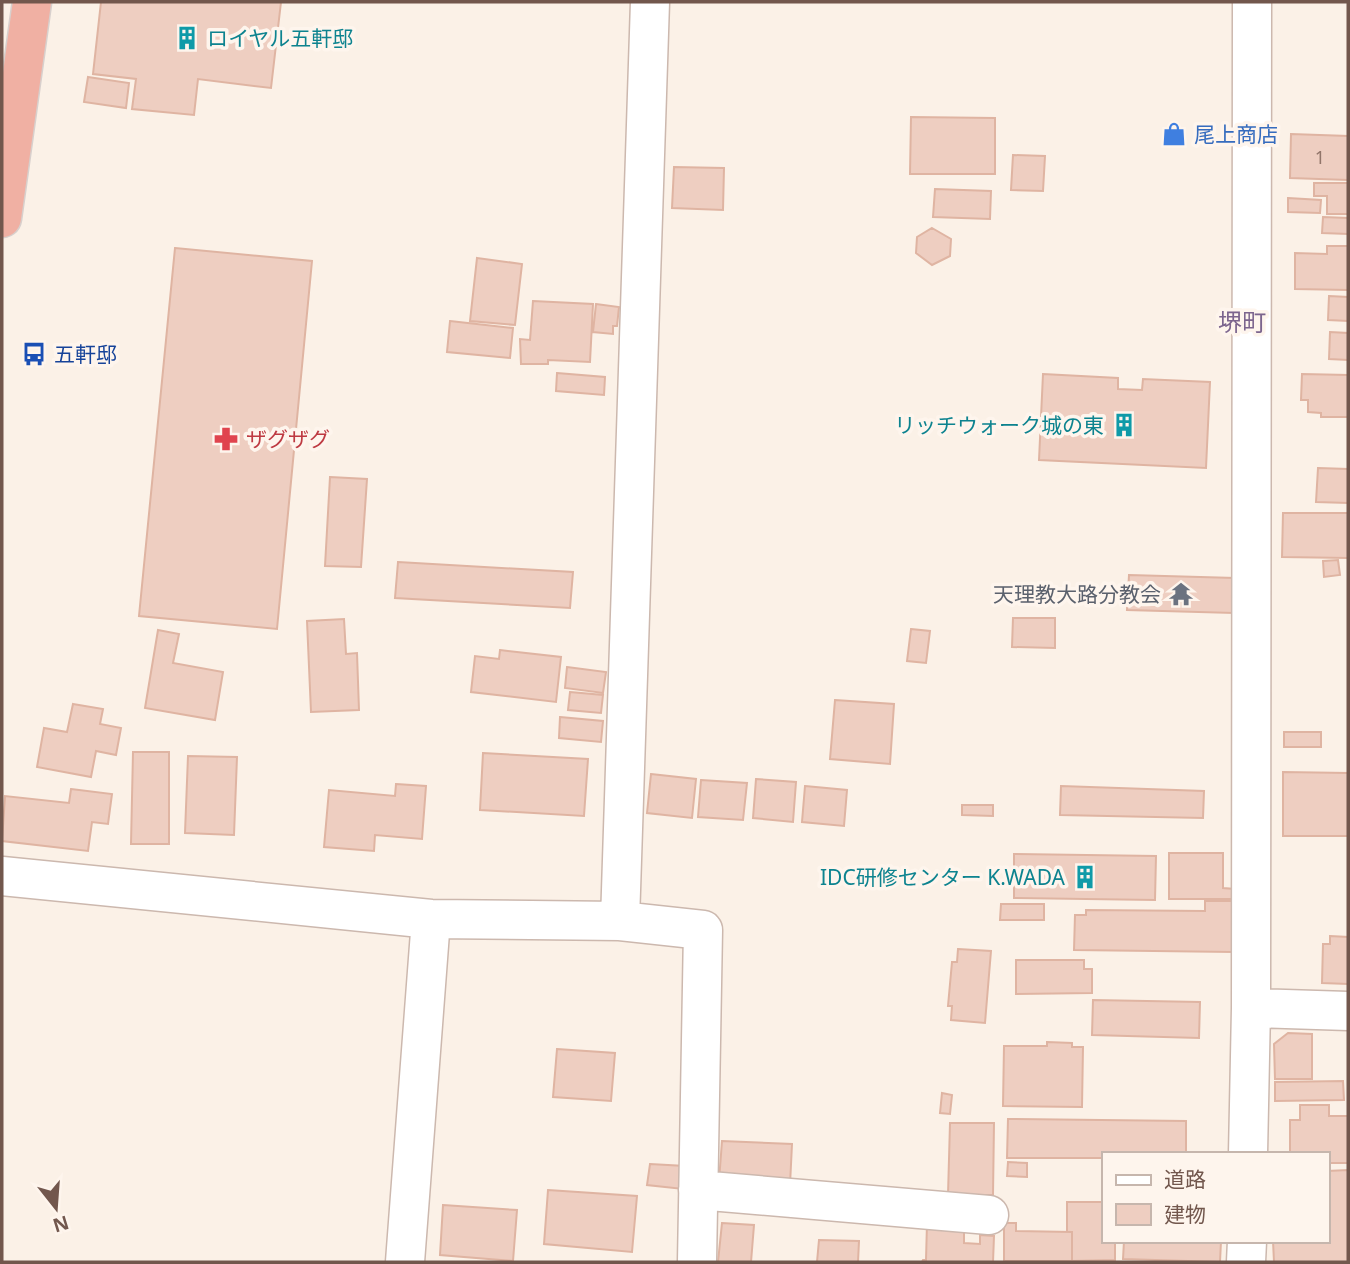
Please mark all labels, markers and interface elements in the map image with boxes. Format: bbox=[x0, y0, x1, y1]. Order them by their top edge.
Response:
building icon: ロイヤル五軒邸 bbox=[173, 24, 201, 52]
place label: ロイヤル五軒邸 bbox=[207, 24, 353, 52]
shop icon: 尾上商店 bbox=[1160, 120, 1188, 148]
place label: 尾上商店 bbox=[1194, 120, 1278, 148]
house number: 1 bbox=[1315, 145, 1325, 169]
district label: 堺町 bbox=[1218, 305, 1266, 338]
bus stop icon: 五軒邸 bbox=[20, 340, 48, 368]
place label: 五軒邸 bbox=[54, 340, 117, 368]
place label: リッチウォーク城の東 bbox=[894, 411, 1104, 439]
building icon: リッチウォーク城の東 bbox=[1110, 411, 1138, 439]
pharmacy icon: ザグザグ bbox=[212, 425, 240, 453]
place label: ザグザグ bbox=[246, 425, 330, 453]
place label: 天理教大路分教会 bbox=[993, 580, 1161, 608]
temple icon: 天理教大路分教会 bbox=[1167, 580, 1195, 608]
place label: IDC研修センター K.WADA bbox=[820, 863, 1066, 891]
building icon: IDC研修センター K.WADA bbox=[1071, 863, 1099, 891]
legend bbox=[1102, 1152, 1329, 1243]
text: 道路 bbox=[1164, 1165, 1206, 1193]
north arrow bbox=[21, 1173, 91, 1243]
text: 建物 bbox=[1164, 1200, 1206, 1228]
text: N bbox=[50, 1210, 72, 1239]

